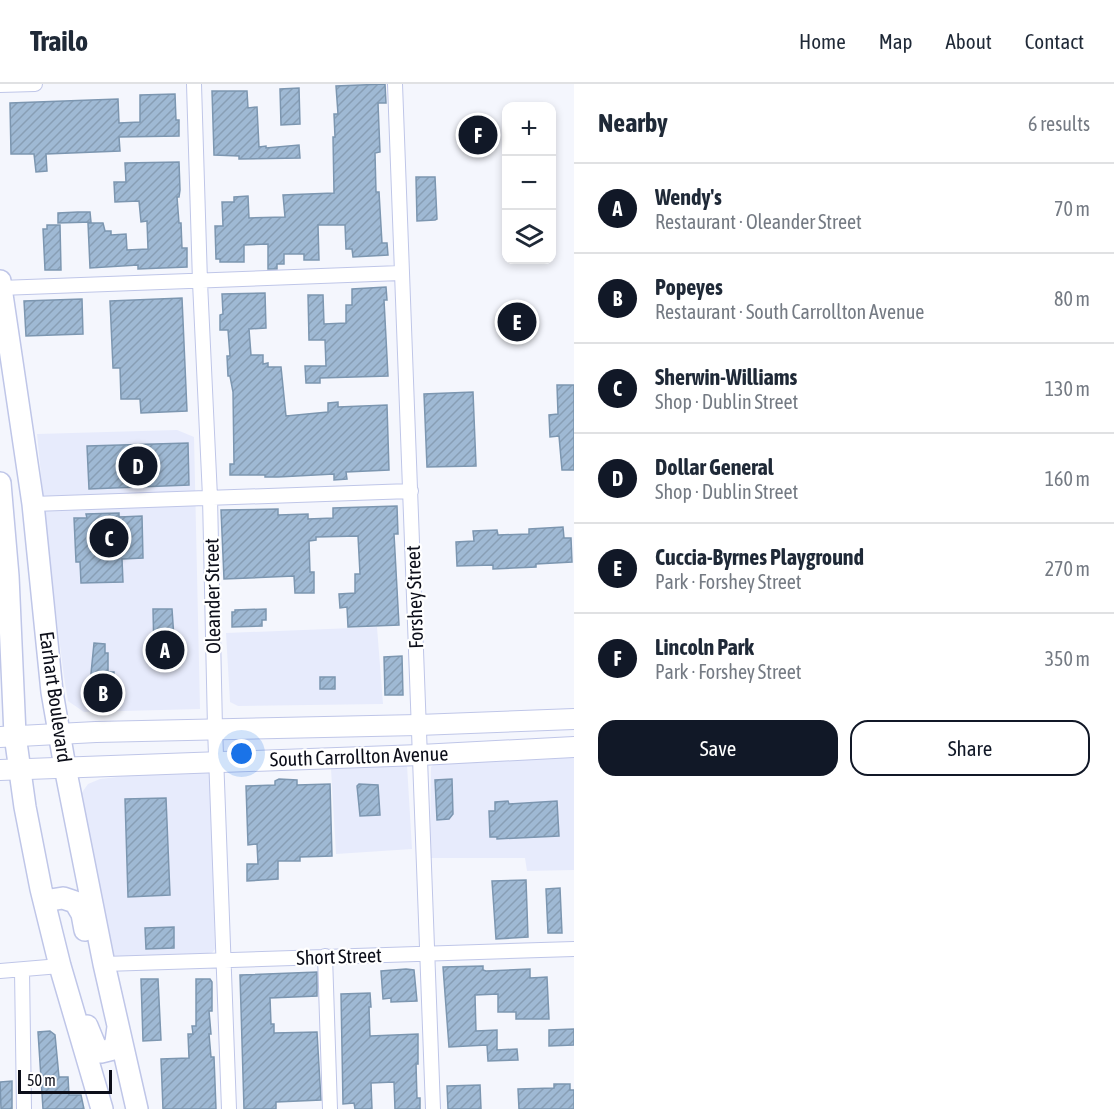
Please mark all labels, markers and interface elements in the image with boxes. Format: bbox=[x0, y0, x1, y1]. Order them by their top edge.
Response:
text: Trailo bbox=[30, 25, 88, 57]
text: Home bbox=[799, 29, 846, 53]
text: Map bbox=[879, 29, 913, 53]
text: About bbox=[946, 29, 992, 53]
text: Contact bbox=[1025, 29, 1084, 53]
map controls bbox=[502, 102, 556, 264]
button: + bbox=[502, 102, 556, 156]
text: Nearby bbox=[598, 108, 668, 138]
pin: F bbox=[458, 112, 498, 158]
text: 6 results bbox=[1028, 112, 1090, 135]
button: − bbox=[502, 156, 556, 210]
text: Wendy's bbox=[655, 184, 722, 210]
text: A bbox=[613, 197, 622, 220]
text: 70 m bbox=[1054, 197, 1090, 220]
button: layers bbox=[502, 210, 556, 264]
text: Restaurant · Oleander Street bbox=[655, 210, 862, 233]
text: Popeyes bbox=[655, 274, 723, 300]
text: B bbox=[613, 287, 622, 310]
text: 80 m bbox=[1054, 287, 1090, 310]
pin: E bbox=[498, 300, 536, 344]
text: Restaurant · South Carrollton Avenue bbox=[655, 300, 924, 323]
text: Sherwin-Williams bbox=[655, 364, 797, 390]
text: C bbox=[613, 377, 622, 400]
text: 130 m bbox=[1045, 377, 1090, 400]
text: Shop · Dublin Street bbox=[655, 390, 798, 413]
pin: D bbox=[118, 444, 158, 488]
text: Dollar General bbox=[655, 454, 773, 480]
text: D bbox=[612, 467, 623, 490]
text: 160 m bbox=[1045, 467, 1090, 490]
text: Shop · Dublin Street bbox=[655, 480, 798, 503]
pin: C bbox=[90, 516, 128, 560]
street label: Oleander Street bbox=[199, 538, 225, 654]
text: Cuccia-Byrnes Playground bbox=[655, 544, 864, 570]
street label: Forshey Street bbox=[401, 545, 427, 649]
text: E bbox=[613, 557, 622, 580]
text: 270 m bbox=[1045, 557, 1090, 580]
text: Park · Forshey Street bbox=[655, 570, 802, 593]
pin: A bbox=[146, 628, 184, 672]
street label: Earhart Boulevard bbox=[35, 630, 77, 764]
text: Lincoln Park bbox=[655, 634, 754, 660]
text: F bbox=[613, 647, 622, 670]
text: 350 m bbox=[1045, 647, 1090, 670]
text: Park · Forshey Street bbox=[655, 660, 802, 683]
pin: B bbox=[84, 670, 122, 716]
button: Save bbox=[598, 720, 838, 776]
button: Share bbox=[850, 720, 1090, 776]
your location bbox=[227, 739, 256, 768]
street label: South Carrollton Avenue bbox=[269, 741, 449, 771]
street label: Short Street bbox=[296, 943, 382, 969]
scale bar bbox=[18, 1067, 112, 1094]
text: 50 m bbox=[27, 1071, 56, 1089]

